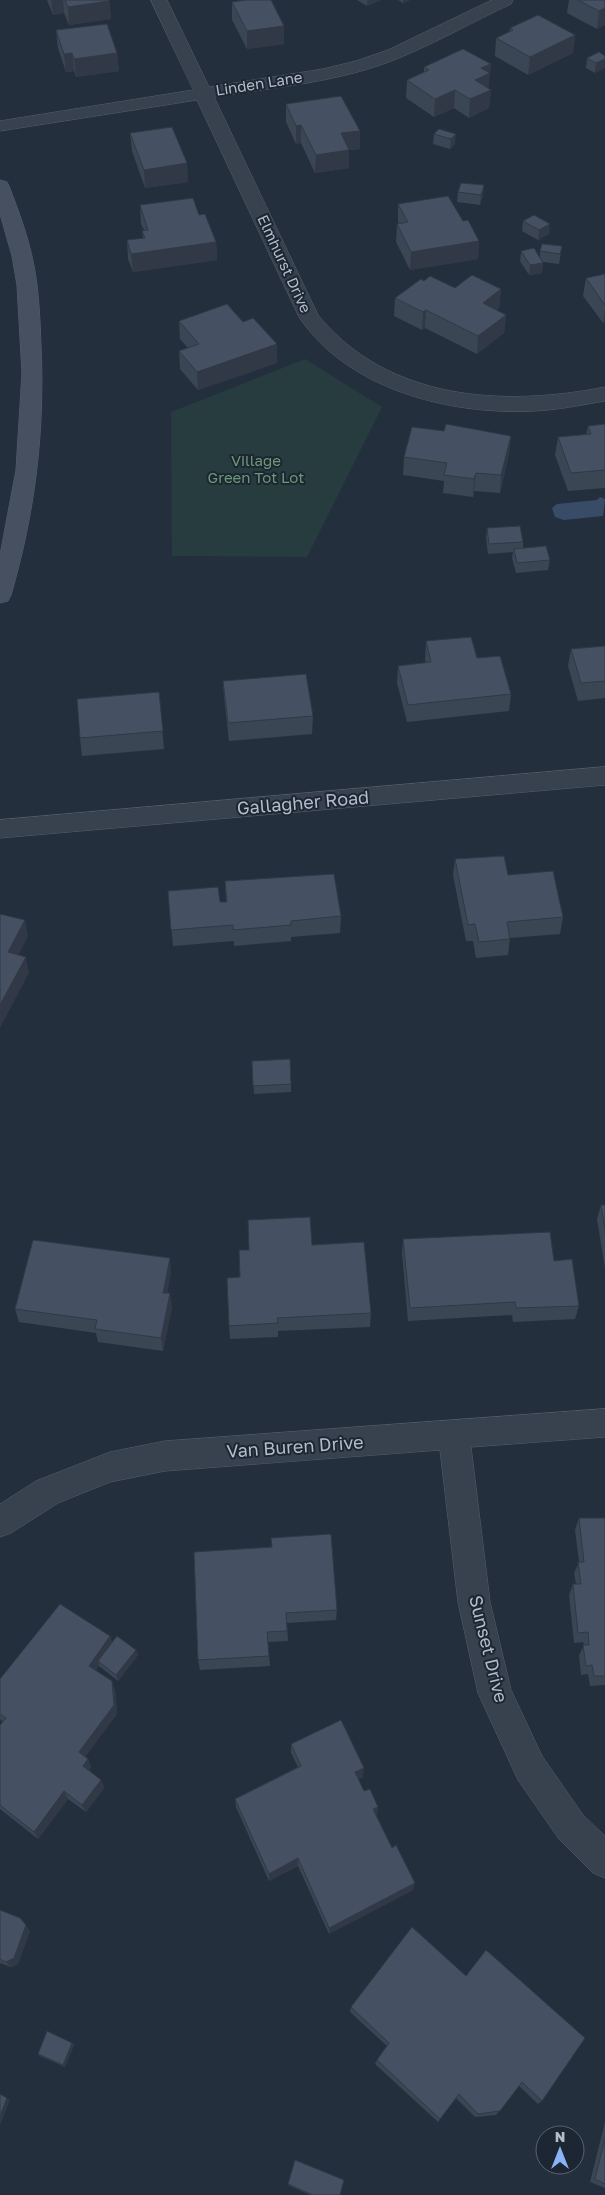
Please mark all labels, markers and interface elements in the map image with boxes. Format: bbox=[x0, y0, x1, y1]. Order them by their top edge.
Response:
street label: Linden Lane bbox=[214, 67, 304, 99]
street label: Elmhurst Drive bbox=[254, 212, 316, 316]
park label: Village Green Tot Lot bbox=[208, 451, 304, 486]
street label: Gallagher Road bbox=[236, 785, 370, 819]
street label: Van Buren Drive bbox=[226, 1430, 364, 1462]
street label: Sunset Drive bbox=[465, 1593, 513, 1705]
north arrow bbox=[535, 2125, 585, 2175]
text: N bbox=[555, 2128, 565, 2145]

